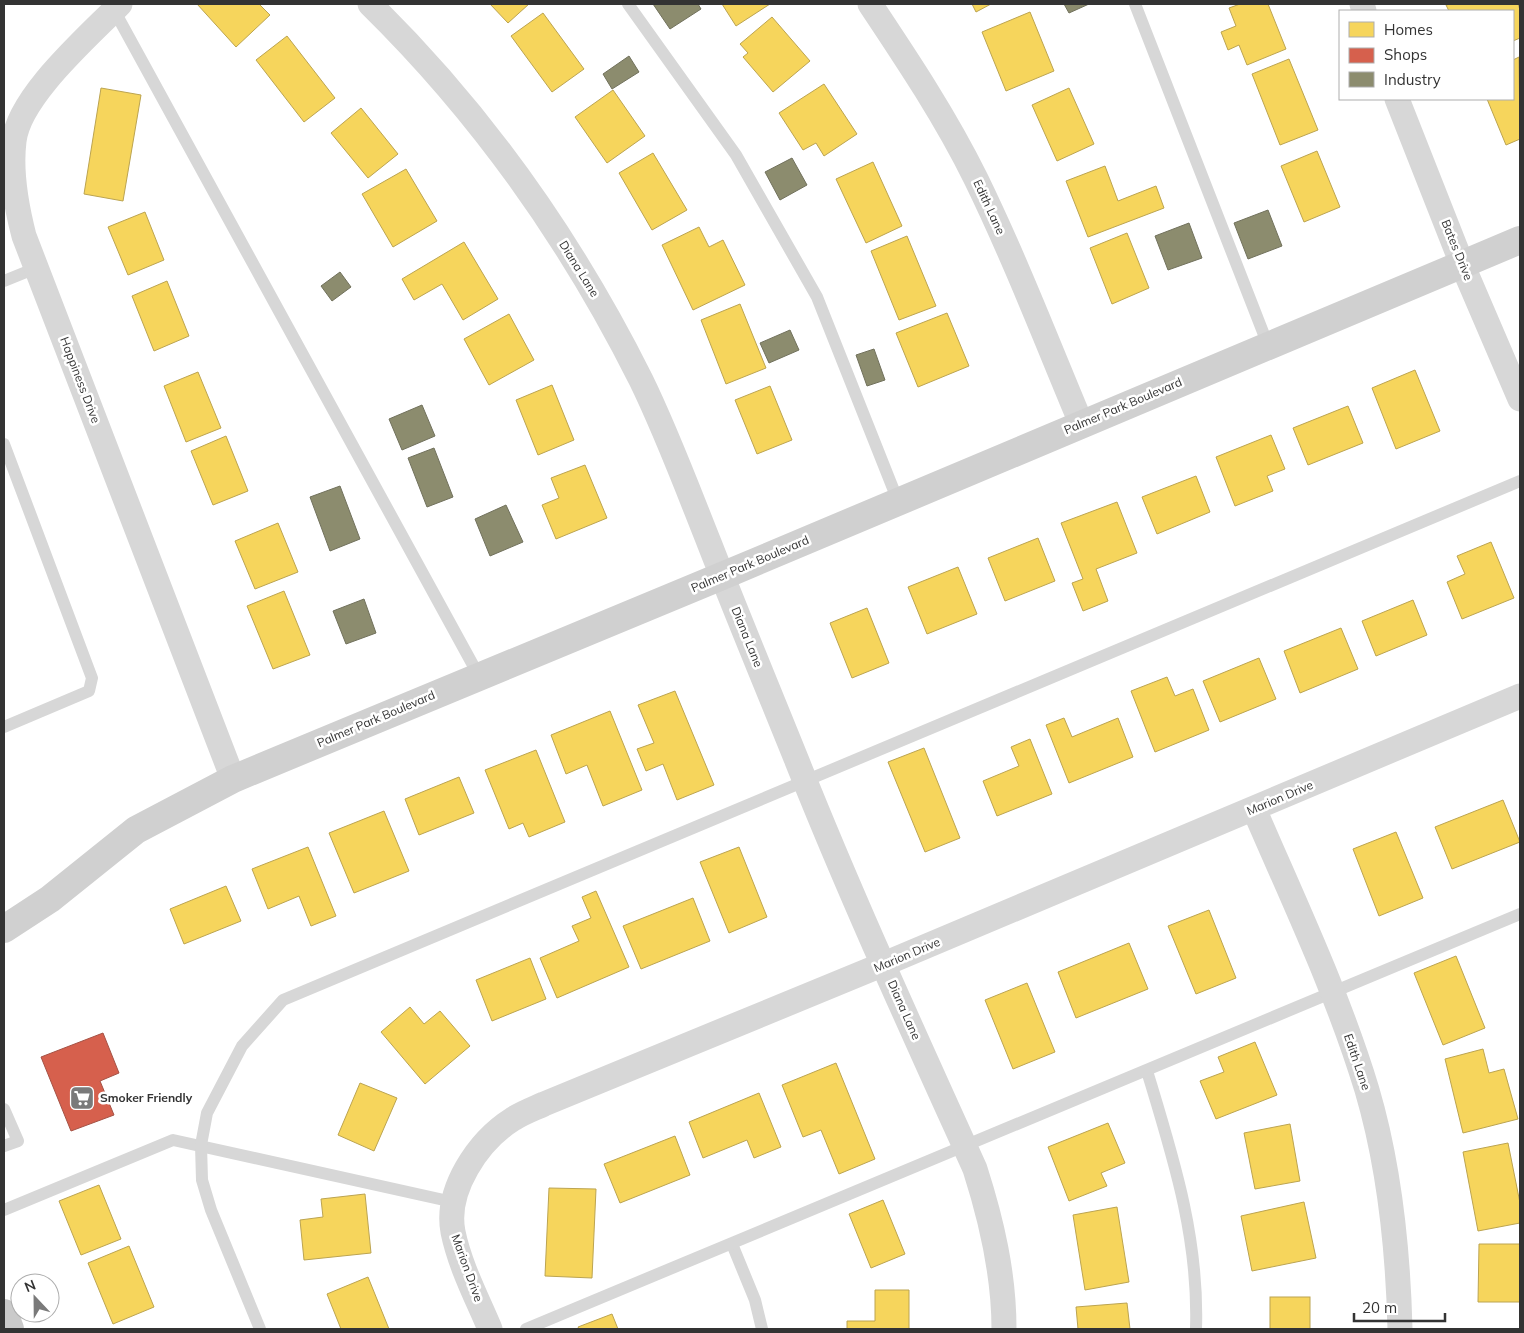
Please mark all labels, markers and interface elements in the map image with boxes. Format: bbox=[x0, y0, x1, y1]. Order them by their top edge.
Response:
legend bbox=[1339, 10, 1514, 100]
text: Homes bbox=[1384, 20, 1433, 39]
text: Shops bbox=[1384, 45, 1427, 64]
text: Industry bbox=[1384, 70, 1441, 89]
street label: Edith Lane bbox=[970, 177, 1009, 237]
street label: Bates Drive bbox=[1439, 217, 1476, 282]
street label: Diana Lane bbox=[556, 238, 603, 300]
street label: Happiness Drive bbox=[57, 335, 104, 425]
street label: Palmer Park Boulevard bbox=[1062, 374, 1184, 437]
street label: Palmer Park Boulevard bbox=[689, 532, 811, 595]
street label: Diana Lane bbox=[729, 604, 766, 669]
street label: Palmer Park Boulevard bbox=[315, 687, 437, 750]
street label: Marion Drive bbox=[1244, 777, 1315, 818]
street label: Marion Drive bbox=[871, 934, 942, 975]
street label: Diana Lane bbox=[885, 978, 924, 1042]
street label: Edith Lane bbox=[1341, 1032, 1374, 1092]
supermarket icon: Smoker Friendly bbox=[69, 1085, 95, 1111]
place label: Smoker Friendly bbox=[100, 1090, 193, 1105]
street label: Marion Drive bbox=[448, 1232, 487, 1304]
north arrow bbox=[10, 1273, 60, 1323]
text: N bbox=[22, 1276, 38, 1296]
scale bar bbox=[1354, 1290, 1445, 1322]
text: 20 m bbox=[1362, 1298, 1397, 1317]

